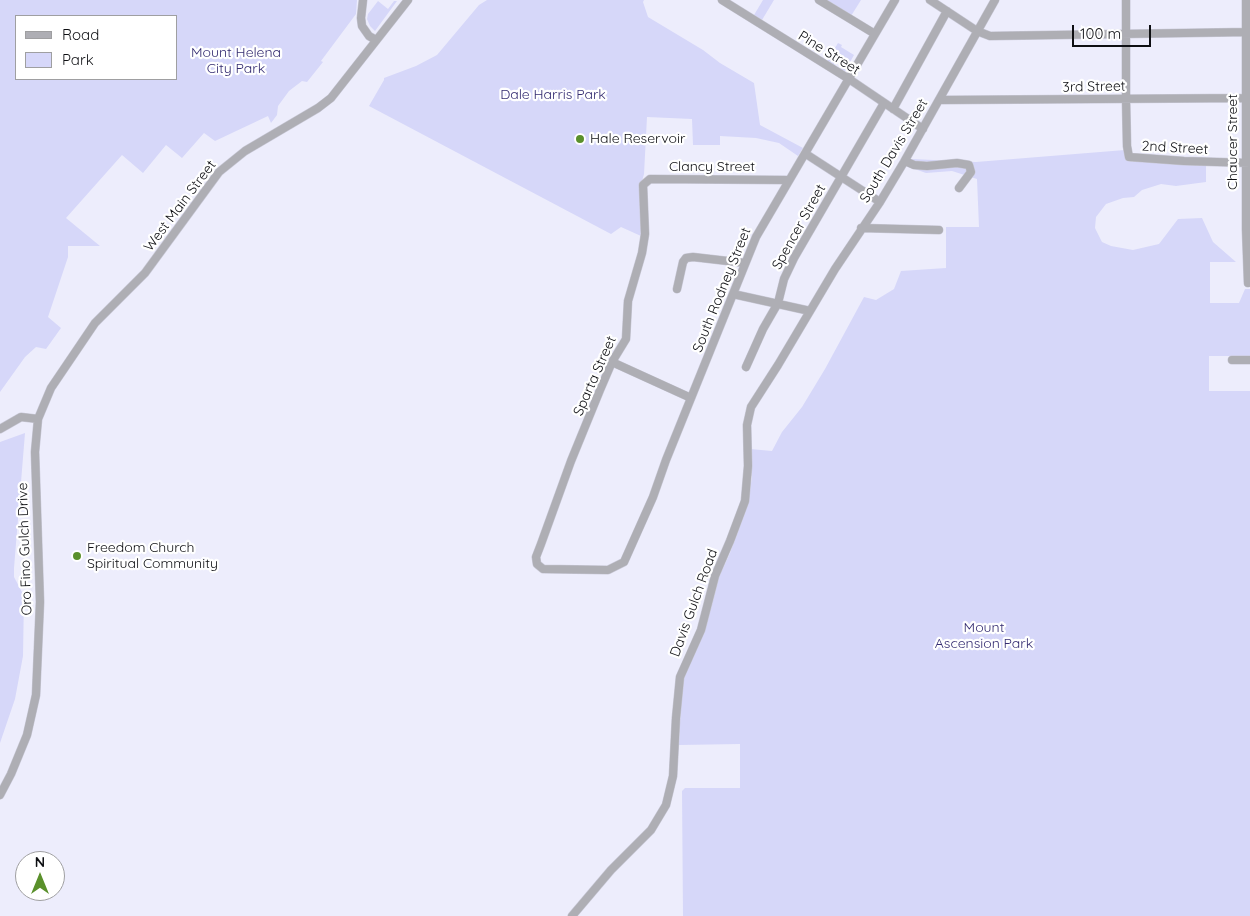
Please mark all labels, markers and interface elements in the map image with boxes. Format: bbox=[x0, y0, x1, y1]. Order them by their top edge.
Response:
legend bbox=[15, 15, 178, 80]
scale bar bbox=[1075, 15, 1154, 47]
text: 100 m bbox=[1080, 24, 1121, 43]
text: Road bbox=[62, 25, 99, 44]
street label: Pine Street bbox=[795, 27, 863, 79]
park label: Mount Helena City Park bbox=[191, 45, 281, 78]
text: Park bbox=[62, 50, 94, 69]
street label: 3rd Street bbox=[1062, 78, 1126, 96]
park label: Dale Harris Park bbox=[500, 87, 606, 103]
street label: Chaucer Street bbox=[1225, 94, 1241, 190]
street label: South Davis Street bbox=[856, 96, 932, 206]
place label: Hale Reservoir bbox=[590, 131, 685, 147]
marker: Hale Reservoir bbox=[574, 133, 586, 145]
street label: 2nd Street bbox=[1141, 138, 1209, 158]
street label: West Main Street bbox=[140, 157, 220, 255]
street label: Clancy Street bbox=[669, 159, 755, 175]
street label: Spencer Street bbox=[769, 181, 829, 273]
street label: South Rodney Street bbox=[689, 225, 755, 355]
street label: Sparta Street bbox=[570, 334, 620, 418]
street label: Oro Fino Gulch Drive bbox=[14, 482, 36, 616]
place label: Freedom Church Spiritual Community bbox=[87, 540, 218, 572]
street label: Davis Gulch Road bbox=[667, 547, 721, 659]
marker: Freedom Church Spiritual Community bbox=[71, 550, 83, 562]
park label: Mount Ascension Park bbox=[935, 620, 1033, 652]
north arrow bbox=[15, 851, 65, 901]
text: N bbox=[35, 853, 45, 871]

